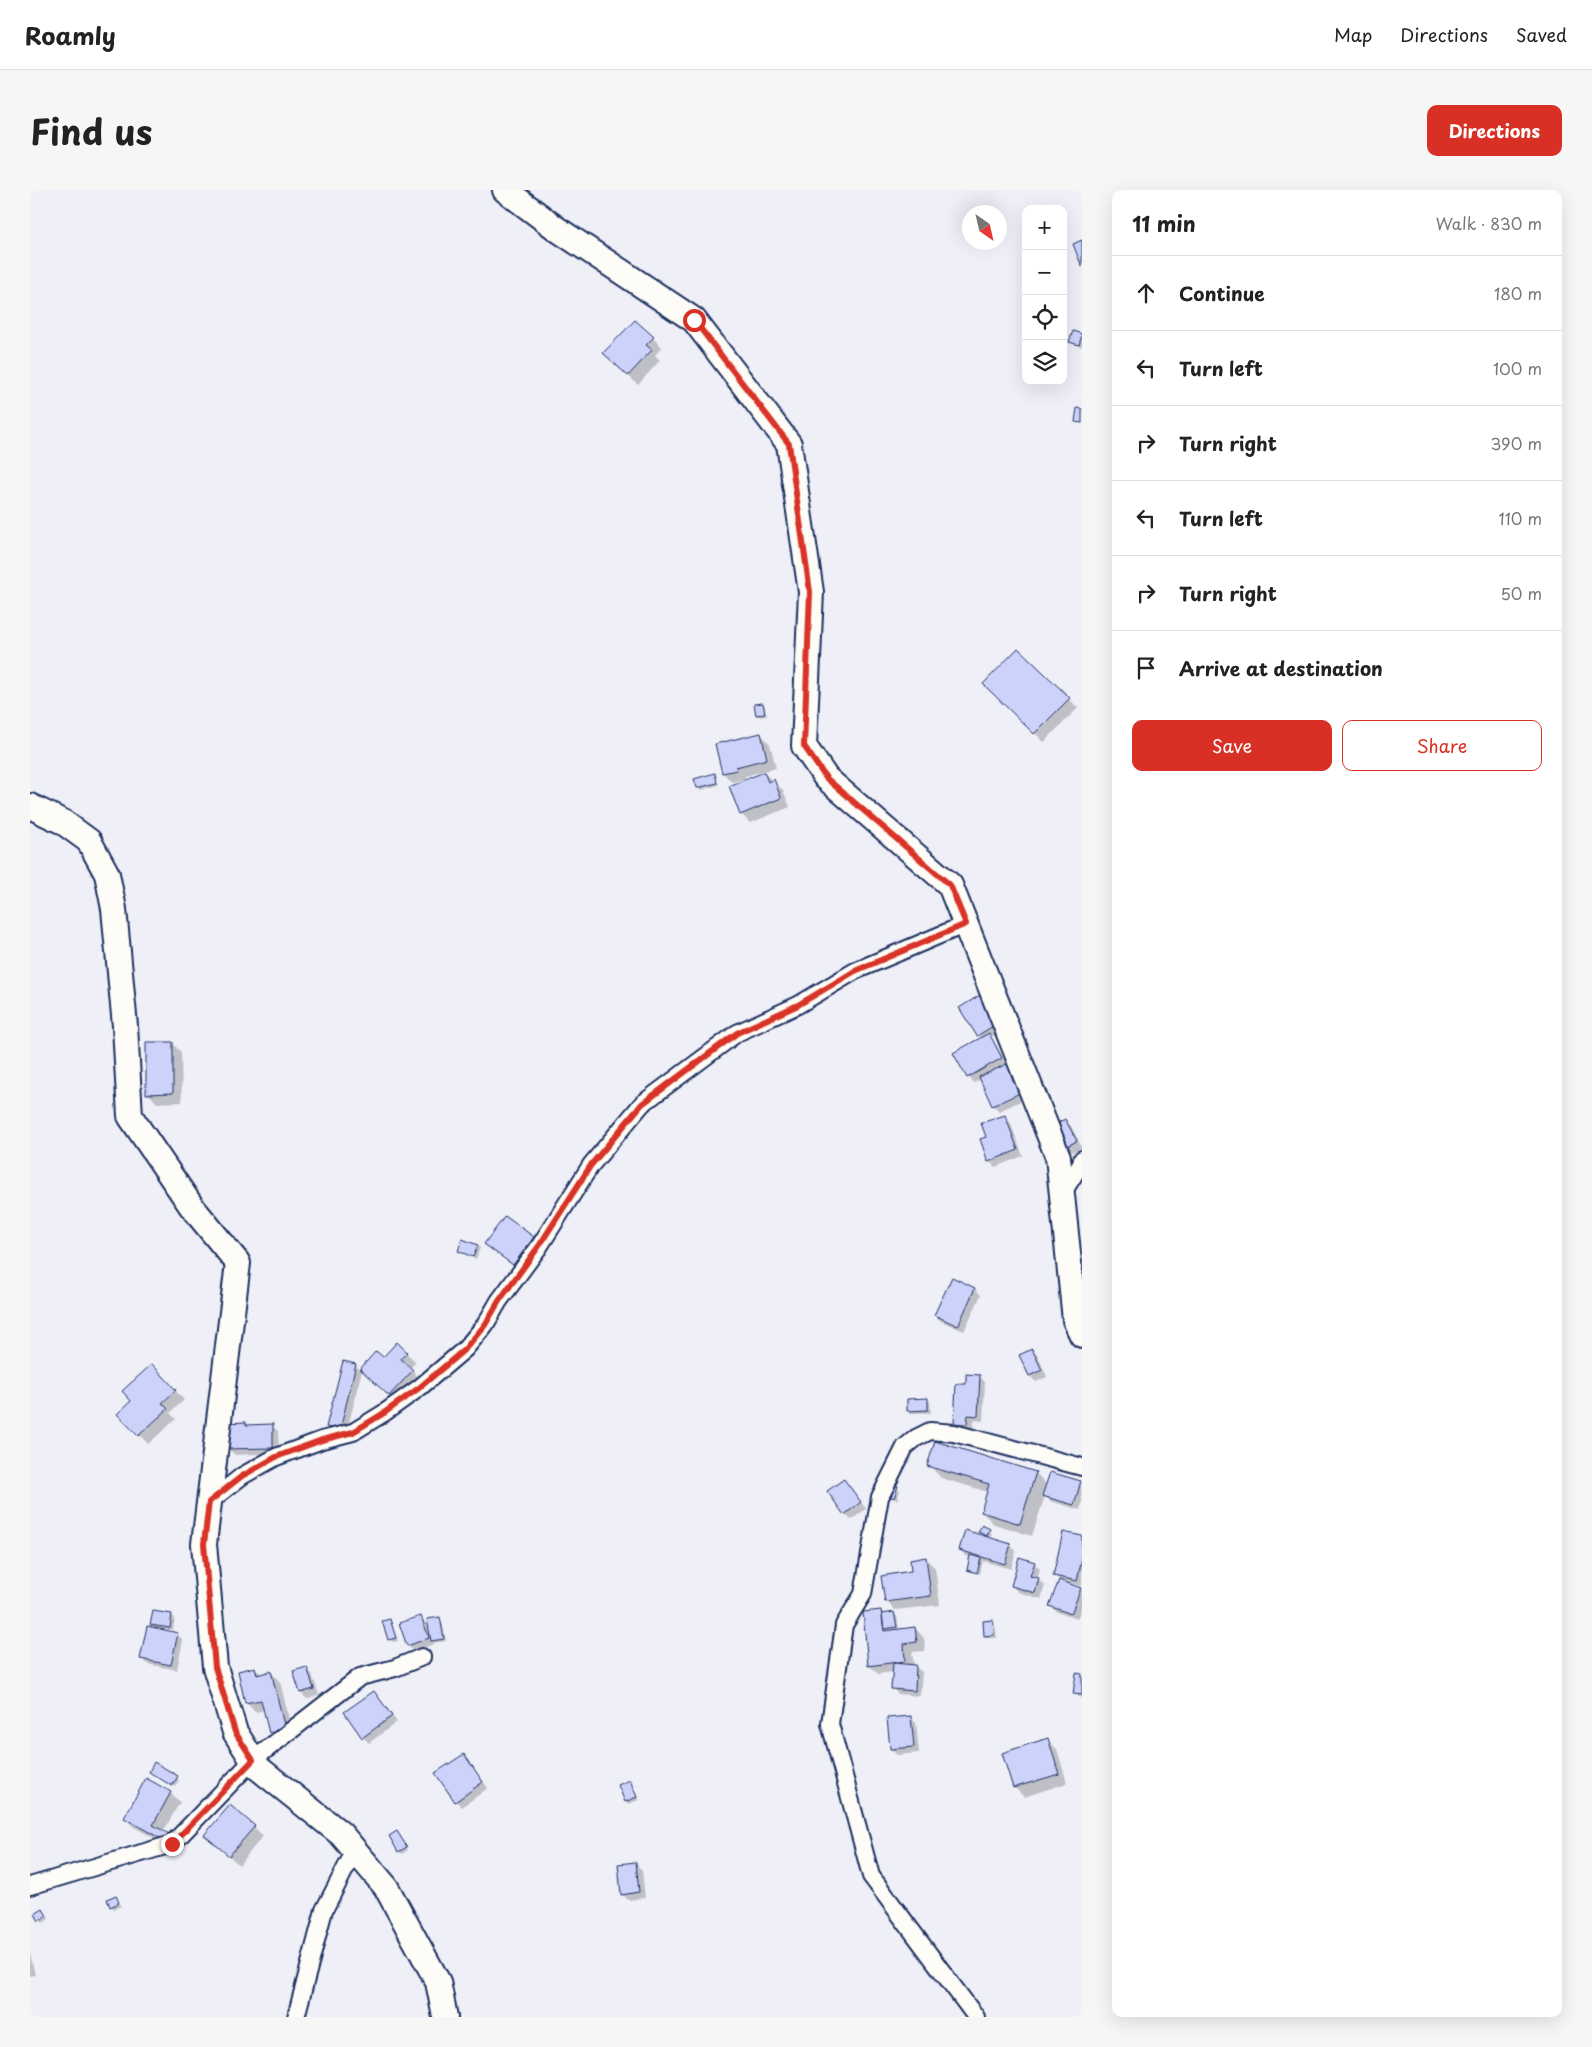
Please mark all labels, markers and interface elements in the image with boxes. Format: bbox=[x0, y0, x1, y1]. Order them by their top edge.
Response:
text: Roamly bbox=[25, 17, 116, 53]
text: Map bbox=[1334, 21, 1372, 48]
text: Directions bbox=[1400, 21, 1488, 48]
text: Saved bbox=[1516, 21, 1567, 48]
text: Find us bbox=[30, 104, 152, 157]
button: Directions bbox=[1427, 105, 1562, 156]
north arrow bbox=[962, 205, 1007, 250]
map controls bbox=[1022, 205, 1067, 385]
button: + bbox=[1022, 205, 1067, 250]
text: 11 min bbox=[1132, 207, 1196, 239]
text: Walk · 830 m bbox=[1436, 211, 1542, 235]
button: − bbox=[1022, 250, 1067, 295]
icon: ahead bbox=[1132, 279, 1160, 307]
text: Continue bbox=[1179, 279, 1265, 307]
text: 180 m bbox=[1494, 281, 1542, 305]
button: locate bbox=[1022, 295, 1067, 340]
route start bbox=[683, 309, 706, 332]
button: layers bbox=[1022, 340, 1067, 385]
icon: left bbox=[1132, 354, 1160, 382]
text: Turn left bbox=[1179, 354, 1263, 382]
text: 100 m bbox=[1493, 356, 1542, 380]
icon: right bbox=[1132, 429, 1160, 457]
text: Turn right bbox=[1179, 429, 1277, 457]
text: 390 m bbox=[1491, 431, 1542, 455]
icon: left bbox=[1132, 504, 1160, 532]
text: Turn left bbox=[1179, 504, 1263, 532]
text: 110 m bbox=[1499, 506, 1542, 530]
icon: right bbox=[1132, 579, 1160, 607]
text: Turn right bbox=[1179, 579, 1277, 607]
text: 50 m bbox=[1501, 581, 1542, 605]
icon: arrive bbox=[1132, 654, 1160, 682]
text: Arrive at destination bbox=[1179, 654, 1383, 682]
button: Save bbox=[1132, 720, 1332, 771]
button: Share bbox=[1342, 720, 1542, 771]
route end bbox=[161, 1833, 184, 1856]

